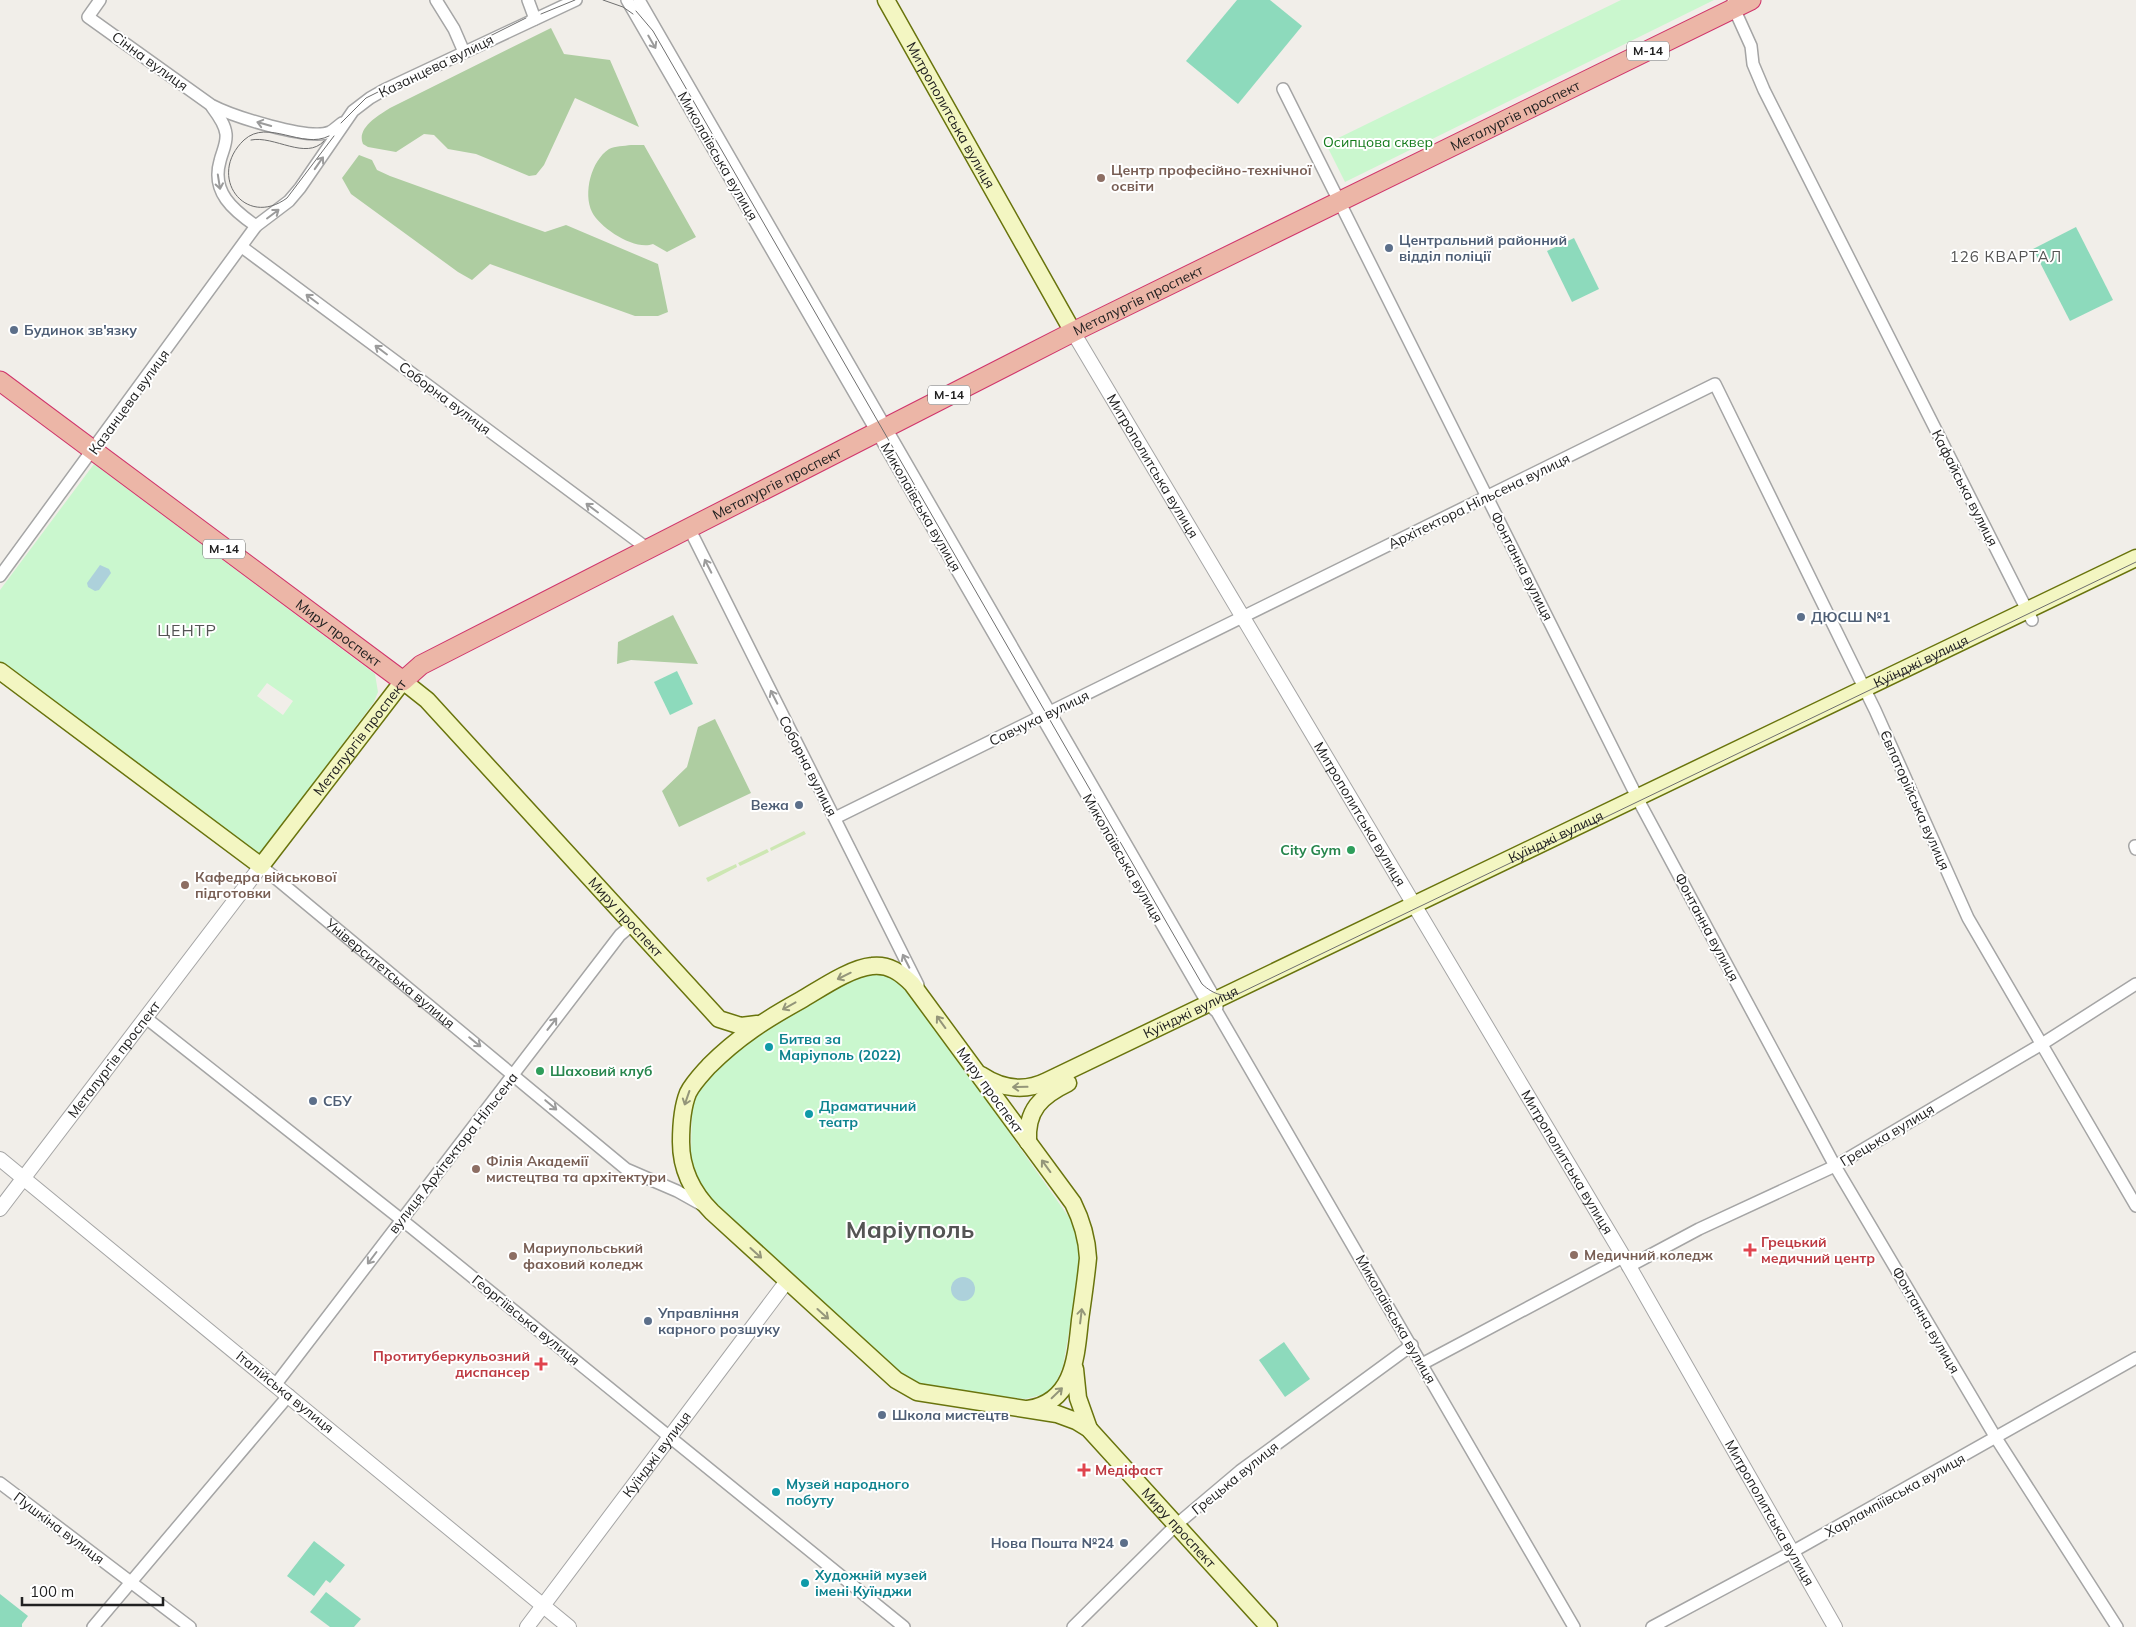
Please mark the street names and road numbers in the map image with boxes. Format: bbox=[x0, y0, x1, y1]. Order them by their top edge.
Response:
street label: Сінна вулиця bbox=[108, 27, 192, 95]
street label: Казанцева вулиця bbox=[376, 30, 496, 102]
street label: Митрополитська вулиця bbox=[902, 39, 999, 191]
road number: М-14 bbox=[1627, 41, 1669, 60]
street label: Металургів проспект bbox=[1447, 76, 1584, 155]
street label: Миколаївська вулиця bbox=[674, 88, 762, 224]
street label: Металургів проспект bbox=[1070, 260, 1206, 340]
street label: Казанцева вулиця bbox=[85, 346, 173, 458]
street label: Соборна вулиця bbox=[395, 357, 495, 439]
road number: М-14 bbox=[928, 386, 970, 404]
street label: Митрополитська вулиця bbox=[1103, 391, 1203, 542]
street label: Кафайська вулиця bbox=[1928, 427, 2002, 549]
street label: Миколаївська вулиця bbox=[877, 439, 965, 575]
street label: Металургів проспект bbox=[709, 443, 845, 524]
street label: Архітектора Нільсена вулиця bbox=[1385, 449, 1573, 553]
street label: Фонтанна вулиця bbox=[1487, 508, 1557, 624]
road number: М-14 bbox=[203, 540, 245, 558]
street label: Миру проспект bbox=[292, 595, 385, 671]
street label: Куїнджі вулиця bbox=[1870, 631, 1971, 692]
street label: Металургів проспект bbox=[309, 675, 411, 799]
street label: Савчука вулиця bbox=[986, 686, 1092, 750]
street label: Соборна вулиця bbox=[775, 713, 841, 819]
street label: Євпаторійська вулиця bbox=[1876, 727, 1954, 873]
street label: Митрополитська вулиця bbox=[1310, 739, 1410, 890]
street label: Миколаївська вулиця bbox=[1079, 790, 1167, 926]
street label: Куїнджі вулиця bbox=[1505, 806, 1606, 867]
street label: Фонтанна вулиця bbox=[1671, 870, 1743, 984]
street label: Миру проспект bbox=[585, 873, 667, 961]
street label: Університетська вулиця bbox=[321, 914, 459, 1032]
street label: Куїнджі вулиця bbox=[1140, 982, 1241, 1042]
street label: Металургів проспект bbox=[64, 997, 164, 1121]
street label: Миру проспект bbox=[953, 1043, 1028, 1137]
street label: вулиця Архітектора Нільсена bbox=[384, 1069, 522, 1237]
street label: Митрополитська вулиця bbox=[1517, 1087, 1617, 1237]
street label: Грецька вулиця bbox=[1837, 1100, 1937, 1170]
street label: Миколаївська вулиця bbox=[1352, 1251, 1440, 1387]
street label: Фонтанна вулиця bbox=[1888, 1263, 1964, 1377]
street label: Георгіївська вулиця bbox=[468, 1271, 584, 1369]
street label: Італійська вулиця bbox=[232, 1347, 338, 1437]
street label: Куїнджі вулиця bbox=[619, 1408, 695, 1501]
street label: Грецька вулиця bbox=[1188, 1437, 1282, 1519]
street label: Митрополитська вулиця bbox=[1721, 1437, 1818, 1589]
street label: Харлампіївська вулиця bbox=[1822, 1449, 1968, 1541]
street label: Миру проспект bbox=[1138, 1484, 1220, 1572]
street label: Пушкіна вулиця bbox=[10, 1488, 108, 1568]

